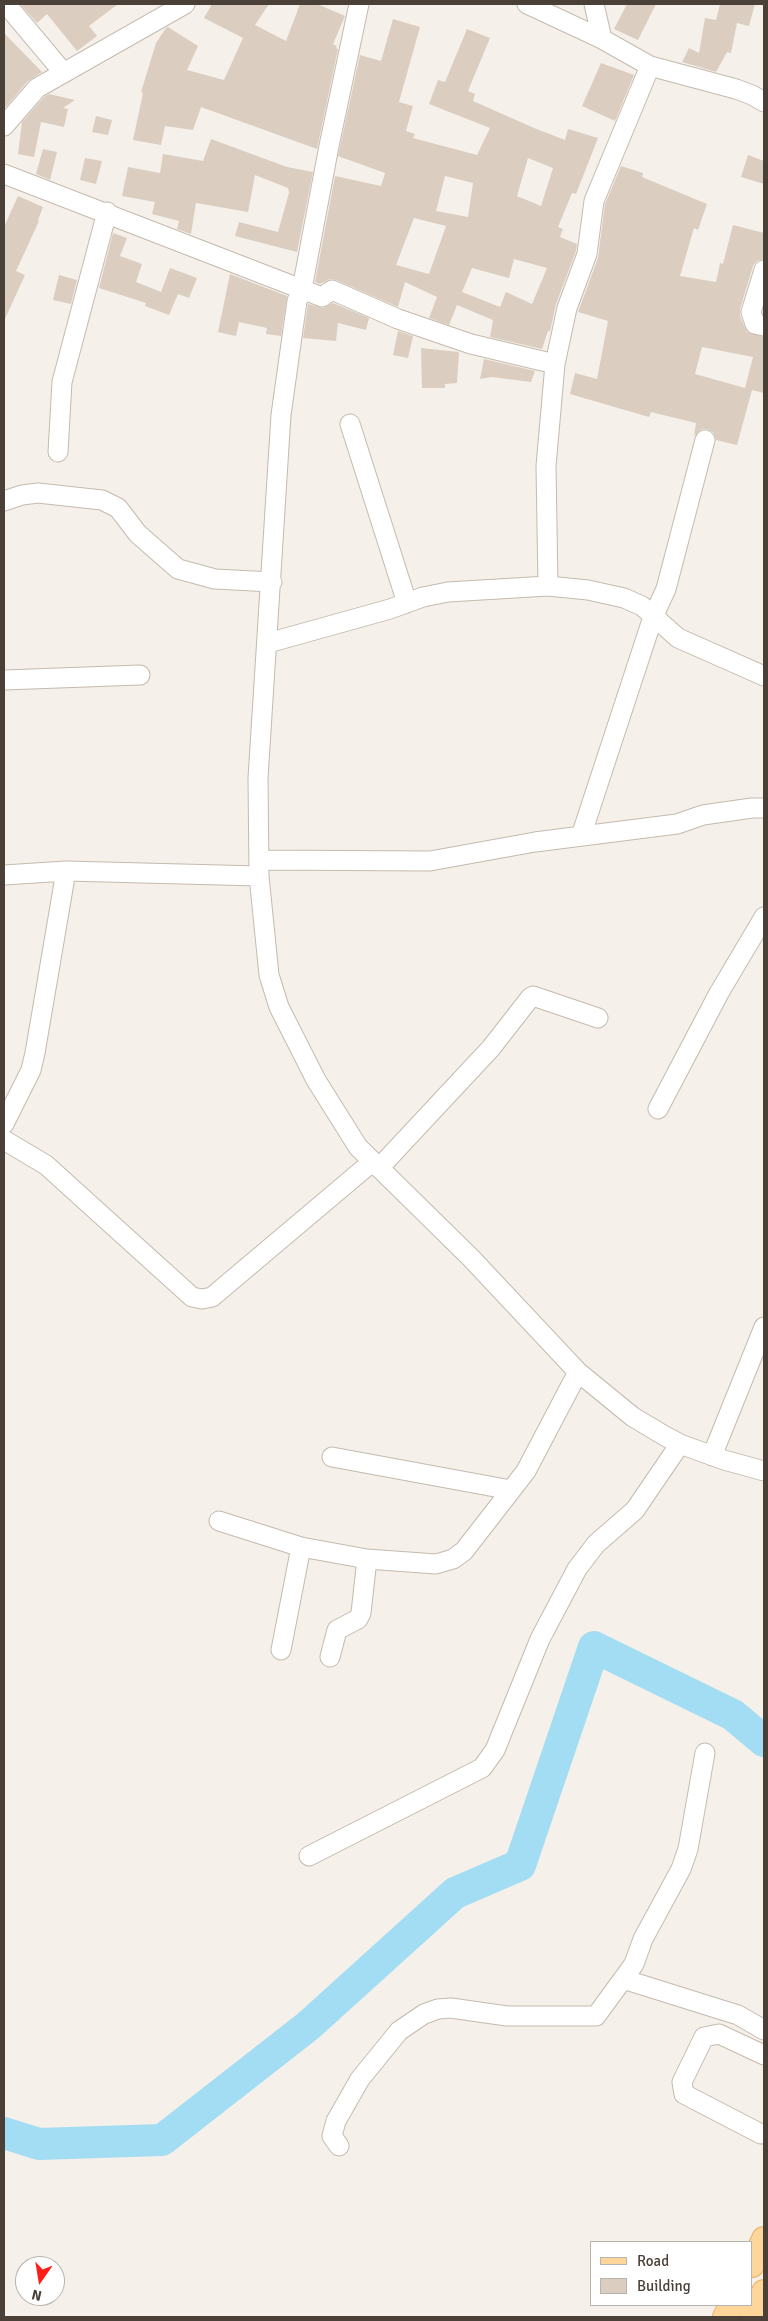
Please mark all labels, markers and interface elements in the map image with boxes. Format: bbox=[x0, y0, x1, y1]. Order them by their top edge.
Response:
legend bbox=[590, 2241, 753, 2306]
text: Road bbox=[637, 2252, 669, 2270]
north arrow bbox=[15, 2256, 65, 2306]
text: Building bbox=[637, 2277, 691, 2295]
text: N bbox=[30, 2286, 43, 2305]

